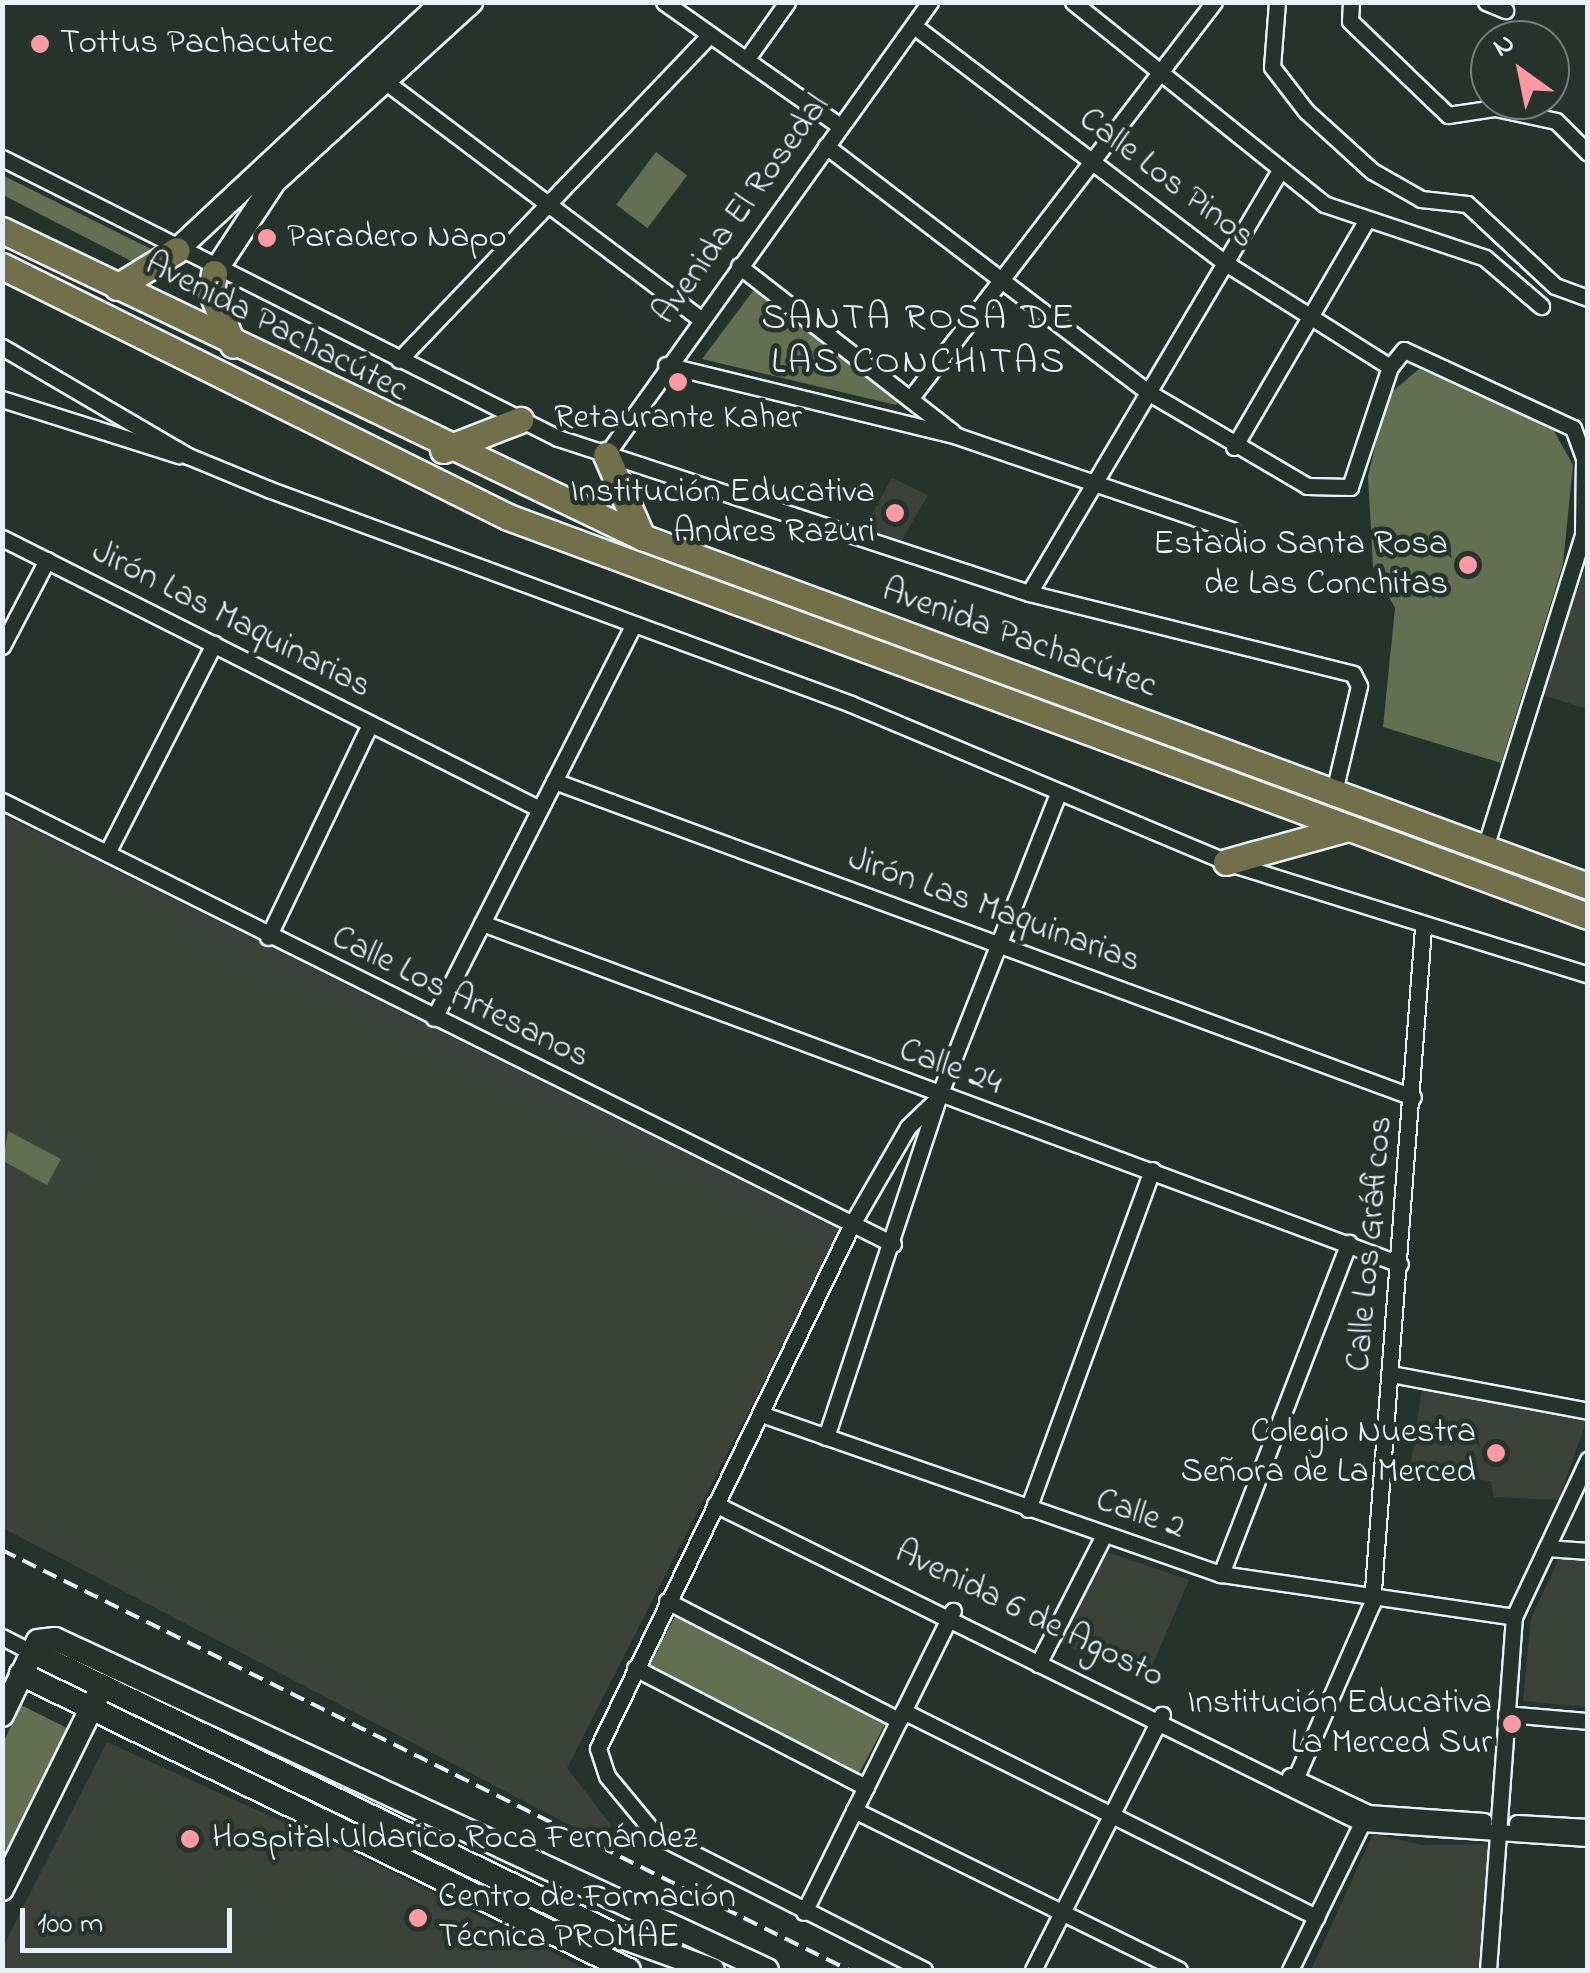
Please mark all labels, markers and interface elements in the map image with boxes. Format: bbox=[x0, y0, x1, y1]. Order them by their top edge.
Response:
north arrow bbox=[1470, 20, 1570, 120]
place label: Tottus Pachacutec bbox=[60, 23, 333, 65]
text: N bbox=[1485, 24, 1524, 68]
marker: Tottus Pachacutec bbox=[29, 33, 51, 55]
street label: Avenida El Rosedal bbox=[644, 87, 840, 333]
street label: Calle Los Pinos bbox=[1070, 99, 1262, 259]
place label: Paradero Napo bbox=[287, 217, 507, 259]
marker: Paradero Napo bbox=[256, 227, 278, 249]
street label: Avenida Pachacútec bbox=[138, 244, 414, 412]
district label: SANTA ROSA DE LAS CONCHITAS bbox=[761, 297, 1077, 386]
marker: Retaurante Kaher bbox=[667, 371, 689, 393]
place label: Retaurante Kaher bbox=[554, 398, 802, 440]
place label: Institución Educativa Andres Razuri bbox=[570, 472, 875, 554]
marker: Institución Educativa Andres Razuri bbox=[884, 502, 906, 524]
place label: Estadio Santa Rosa de Las Conchitas bbox=[1153, 524, 1448, 606]
street label: Jirón Las Maquinarias bbox=[84, 531, 378, 709]
marker: Estadio Santa Rosa de Las Conchitas bbox=[1457, 554, 1479, 576]
street label: Avenida Pachacútec bbox=[876, 570, 1162, 708]
street label: Jirón Las Maquinarias bbox=[842, 839, 1146, 983]
street label: Calle Los Artesanos bbox=[324, 917, 596, 1079]
street label: Calle 24 bbox=[893, 1030, 1007, 1106]
street label: Calle Los Gráficos bbox=[1339, 1114, 1403, 1374]
place label: Colegio Nuestra Señora de La Merced bbox=[1181, 1412, 1476, 1494]
marker: Colegio Nuestra Señora de La Merced bbox=[1485, 1442, 1507, 1464]
street label: Calle 2 bbox=[1090, 1480, 1190, 1550]
street label: Avenida 6 de Agosto bbox=[888, 1532, 1170, 1698]
place label: Institución Educativa La Merced Sur bbox=[1187, 1683, 1492, 1765]
marker: Institución Educativa La Merced Sur bbox=[1501, 1713, 1523, 1735]
place label: Hospital Uldarico Roca Fernández bbox=[212, 1818, 697, 1860]
marker: Hospital Uldarico Roca Fernández bbox=[177, 1826, 203, 1852]
place label: Centro de Formación Técnica PROMAE bbox=[438, 1877, 736, 1959]
scale bar bbox=[25, 1888, 238, 1950]
text: 100 m bbox=[37, 1903, 103, 1947]
marker: Centro de Formación Técnica PROMAE bbox=[407, 1907, 429, 1929]

